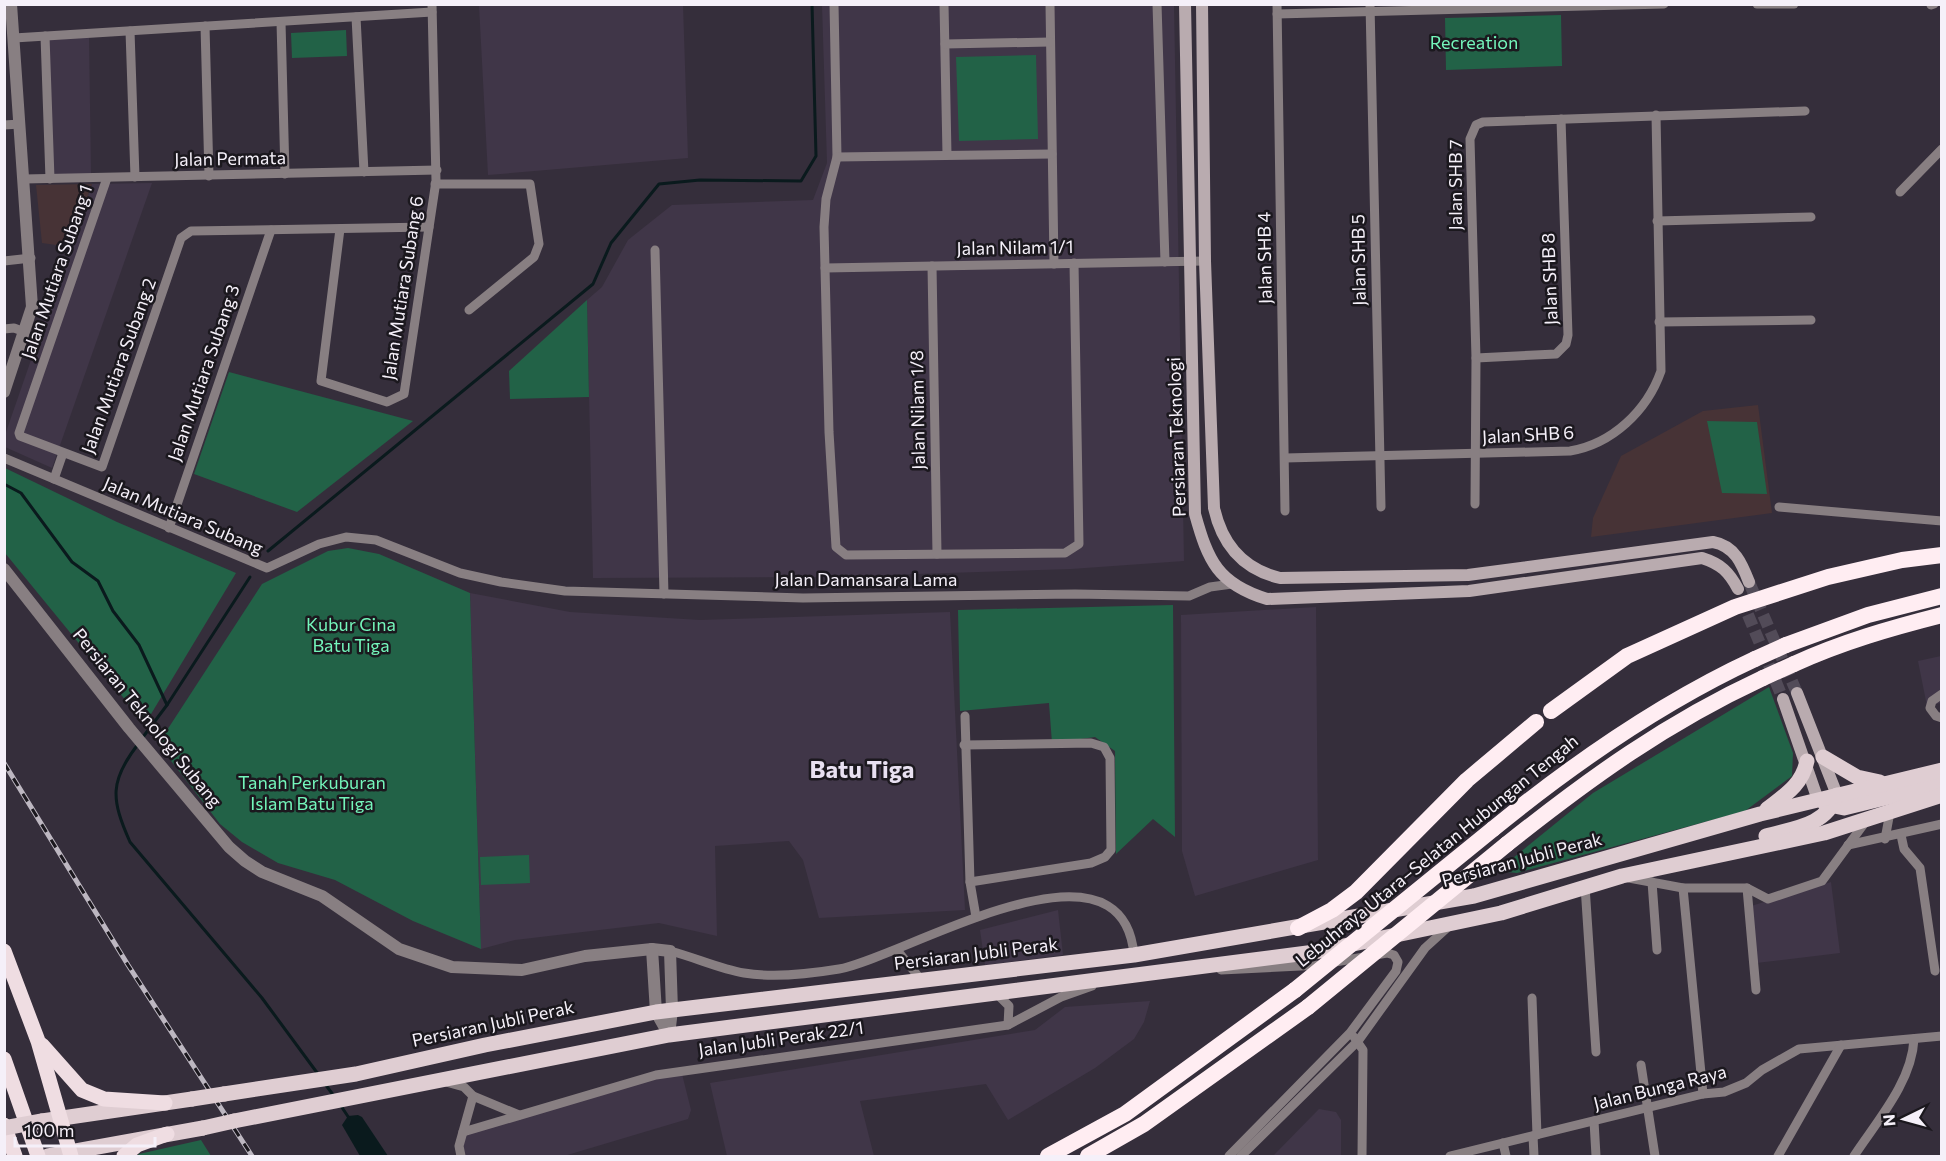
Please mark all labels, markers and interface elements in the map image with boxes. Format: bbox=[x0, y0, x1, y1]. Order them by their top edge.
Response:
park label: Recreation bbox=[1430, 31, 1518, 53]
street label: Jalan SHB 7 bbox=[1444, 139, 1466, 231]
street label: Jalan Permata bbox=[174, 146, 286, 170]
street label: Jalan Mutiara Subang 1 bbox=[16, 182, 96, 362]
street label: Jalan Mutiara Subang 6 bbox=[377, 194, 427, 381]
street label: Jalan SHB 4 bbox=[1252, 211, 1276, 304]
street label: Jalan SHB 5 bbox=[1346, 214, 1370, 306]
street label: Jalan SHB 8 bbox=[1536, 232, 1562, 326]
street label: Jalan Nilam 1/1 bbox=[956, 235, 1074, 259]
street label: Jalan Mutiara Subang 2 bbox=[76, 275, 160, 456]
street label: Jalan Mutiara Subang 3 bbox=[162, 281, 244, 464]
street label: Jalan Nilam 1/8 bbox=[905, 350, 929, 470]
street label: Persiaran Teknologi bbox=[1162, 357, 1190, 517]
street label: Jalan SHB 6 bbox=[1481, 421, 1575, 447]
street label: Jalan Mutiara Subang bbox=[100, 471, 267, 559]
street label: Jalan Damansara Lama bbox=[775, 568, 957, 590]
park label: Kubur Cina Batu Tiga bbox=[306, 613, 396, 656]
street label: Persiaran Teknologi Subang bbox=[69, 623, 227, 812]
street label: Lebuhraya Utara–Selatan Hubungan Tengah bbox=[1291, 729, 1582, 971]
district label: Batu Tiga bbox=[810, 754, 914, 783]
park label: Tanah Perkuburan Islam Batu Tiga bbox=[238, 771, 386, 814]
street label: Persiaran Jubli Perak bbox=[1439, 827, 1605, 891]
street label: Persiaran Jubli Perak bbox=[893, 932, 1059, 974]
street label: Persiaran Jubli Perak bbox=[410, 995, 576, 1051]
street label: Jalan Jubli Perak 22/1 bbox=[697, 1016, 865, 1061]
street label: Jalan Bunga Raya bbox=[1591, 1060, 1729, 1114]
north arrow bbox=[1874, 1089, 1934, 1149]
scale bar bbox=[15, 1110, 154, 1148]
text: N bbox=[1879, 1114, 1899, 1127]
text: 100 m bbox=[24, 1119, 74, 1141]

